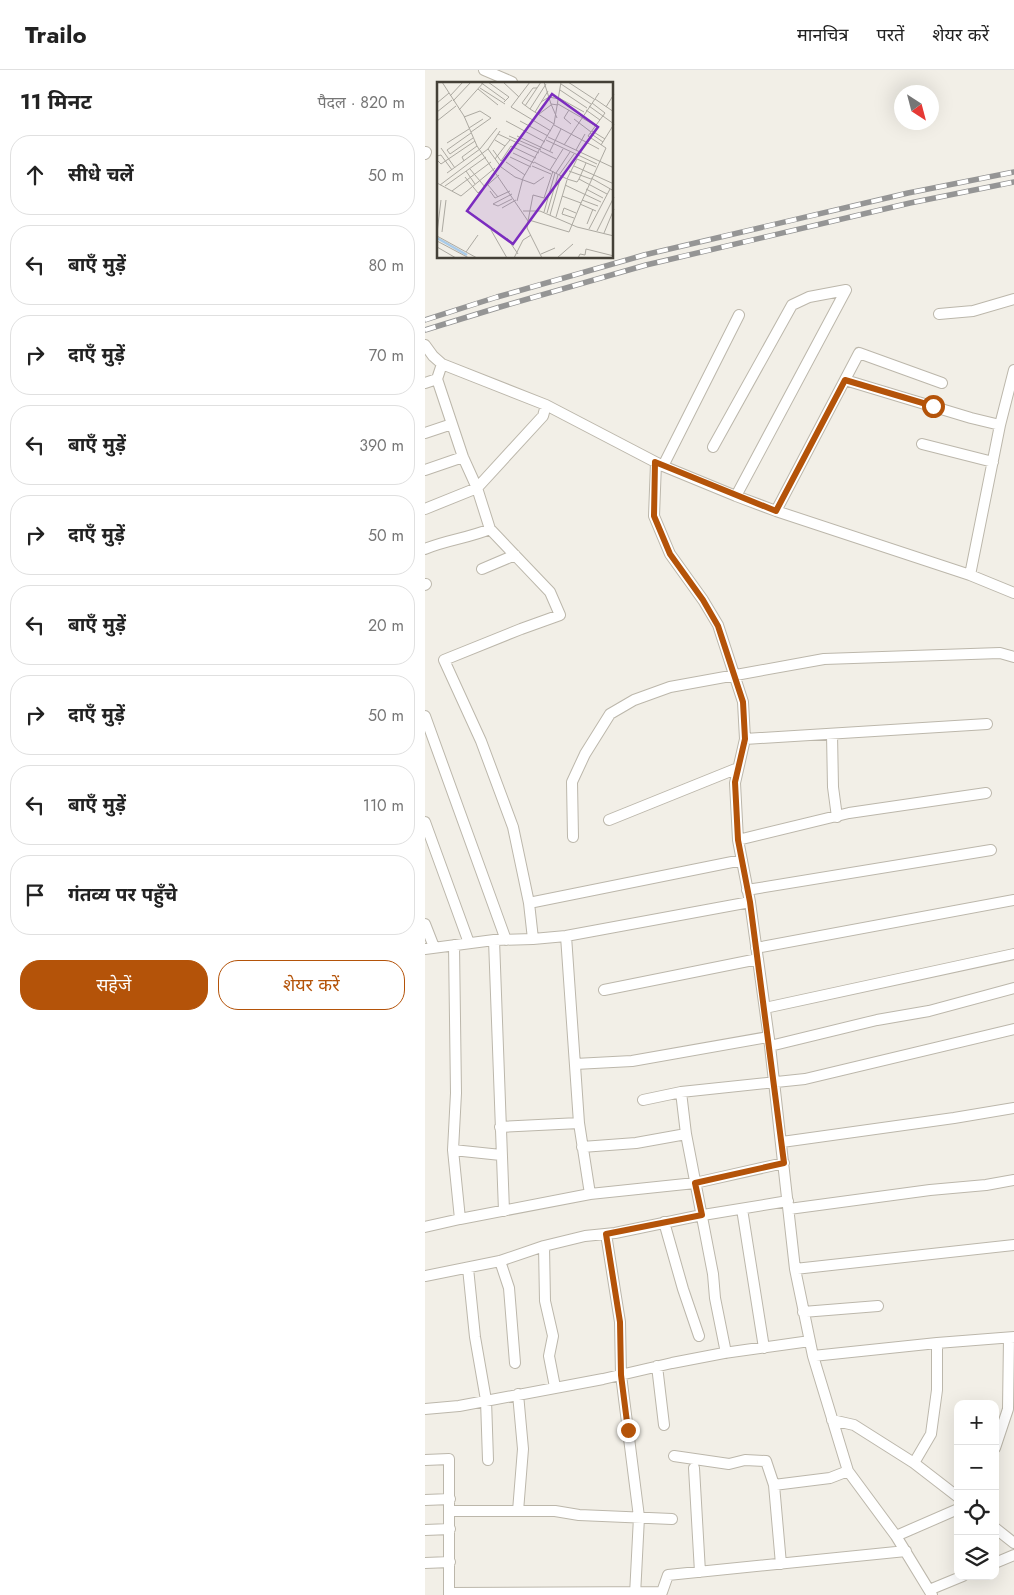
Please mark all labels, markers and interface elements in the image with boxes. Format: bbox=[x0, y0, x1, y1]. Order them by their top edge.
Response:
text: Trailo bbox=[25, 17, 87, 52]
text: मानचित्र bbox=[797, 22, 849, 48]
text: परतें bbox=[877, 22, 904, 48]
text: शेयर करें bbox=[932, 22, 989, 48]
inset map bbox=[437, 82, 614, 259]
north arrow bbox=[894, 85, 939, 130]
text: 11 मिनट bbox=[20, 87, 92, 117]
text: पैदल · 820 m bbox=[317, 91, 405, 114]
icon: ahead bbox=[21, 161, 49, 189]
text: सीधे चलें bbox=[68, 161, 134, 188]
text: 50 m bbox=[368, 164, 404, 187]
icon: left bbox=[21, 251, 49, 279]
text: बाएँ मुड़ें bbox=[68, 251, 126, 278]
text: 80 m bbox=[368, 254, 404, 277]
icon: right bbox=[21, 341, 49, 369]
text: दाएँ मुड़ें bbox=[68, 341, 125, 368]
text: 70 m bbox=[369, 344, 404, 367]
route start bbox=[922, 395, 945, 418]
icon: left bbox=[21, 431, 49, 459]
text: बाएँ मुड़ें bbox=[68, 431, 126, 458]
text: 390 m bbox=[359, 434, 404, 457]
icon: right bbox=[21, 521, 49, 549]
text: दाएँ मुड़ें bbox=[68, 521, 125, 548]
text: 50 m bbox=[368, 524, 404, 547]
icon: left bbox=[21, 611, 49, 639]
text: बाएँ मुड़ें bbox=[68, 611, 126, 638]
text: 20 m bbox=[368, 614, 404, 637]
icon: right bbox=[21, 701, 49, 729]
text: दाएँ मुड़ें bbox=[68, 701, 125, 728]
text: 50 m bbox=[368, 704, 404, 727]
icon: left bbox=[21, 791, 49, 819]
text: बाएँ मुड़ें bbox=[68, 791, 126, 818]
text: 110 m bbox=[363, 794, 404, 817]
icon: arrive bbox=[21, 881, 49, 909]
text: गंतव्य पर पहुँचे bbox=[68, 881, 177, 908]
button: सहेजें bbox=[20, 960, 208, 1010]
button: शेयर करें bbox=[218, 960, 405, 1010]
map controls bbox=[954, 1400, 999, 1580]
button: + bbox=[954, 1400, 999, 1445]
route end bbox=[617, 1419, 640, 1442]
button: − bbox=[954, 1445, 999, 1490]
button: locate bbox=[954, 1490, 999, 1535]
button: layers bbox=[954, 1535, 999, 1580]

